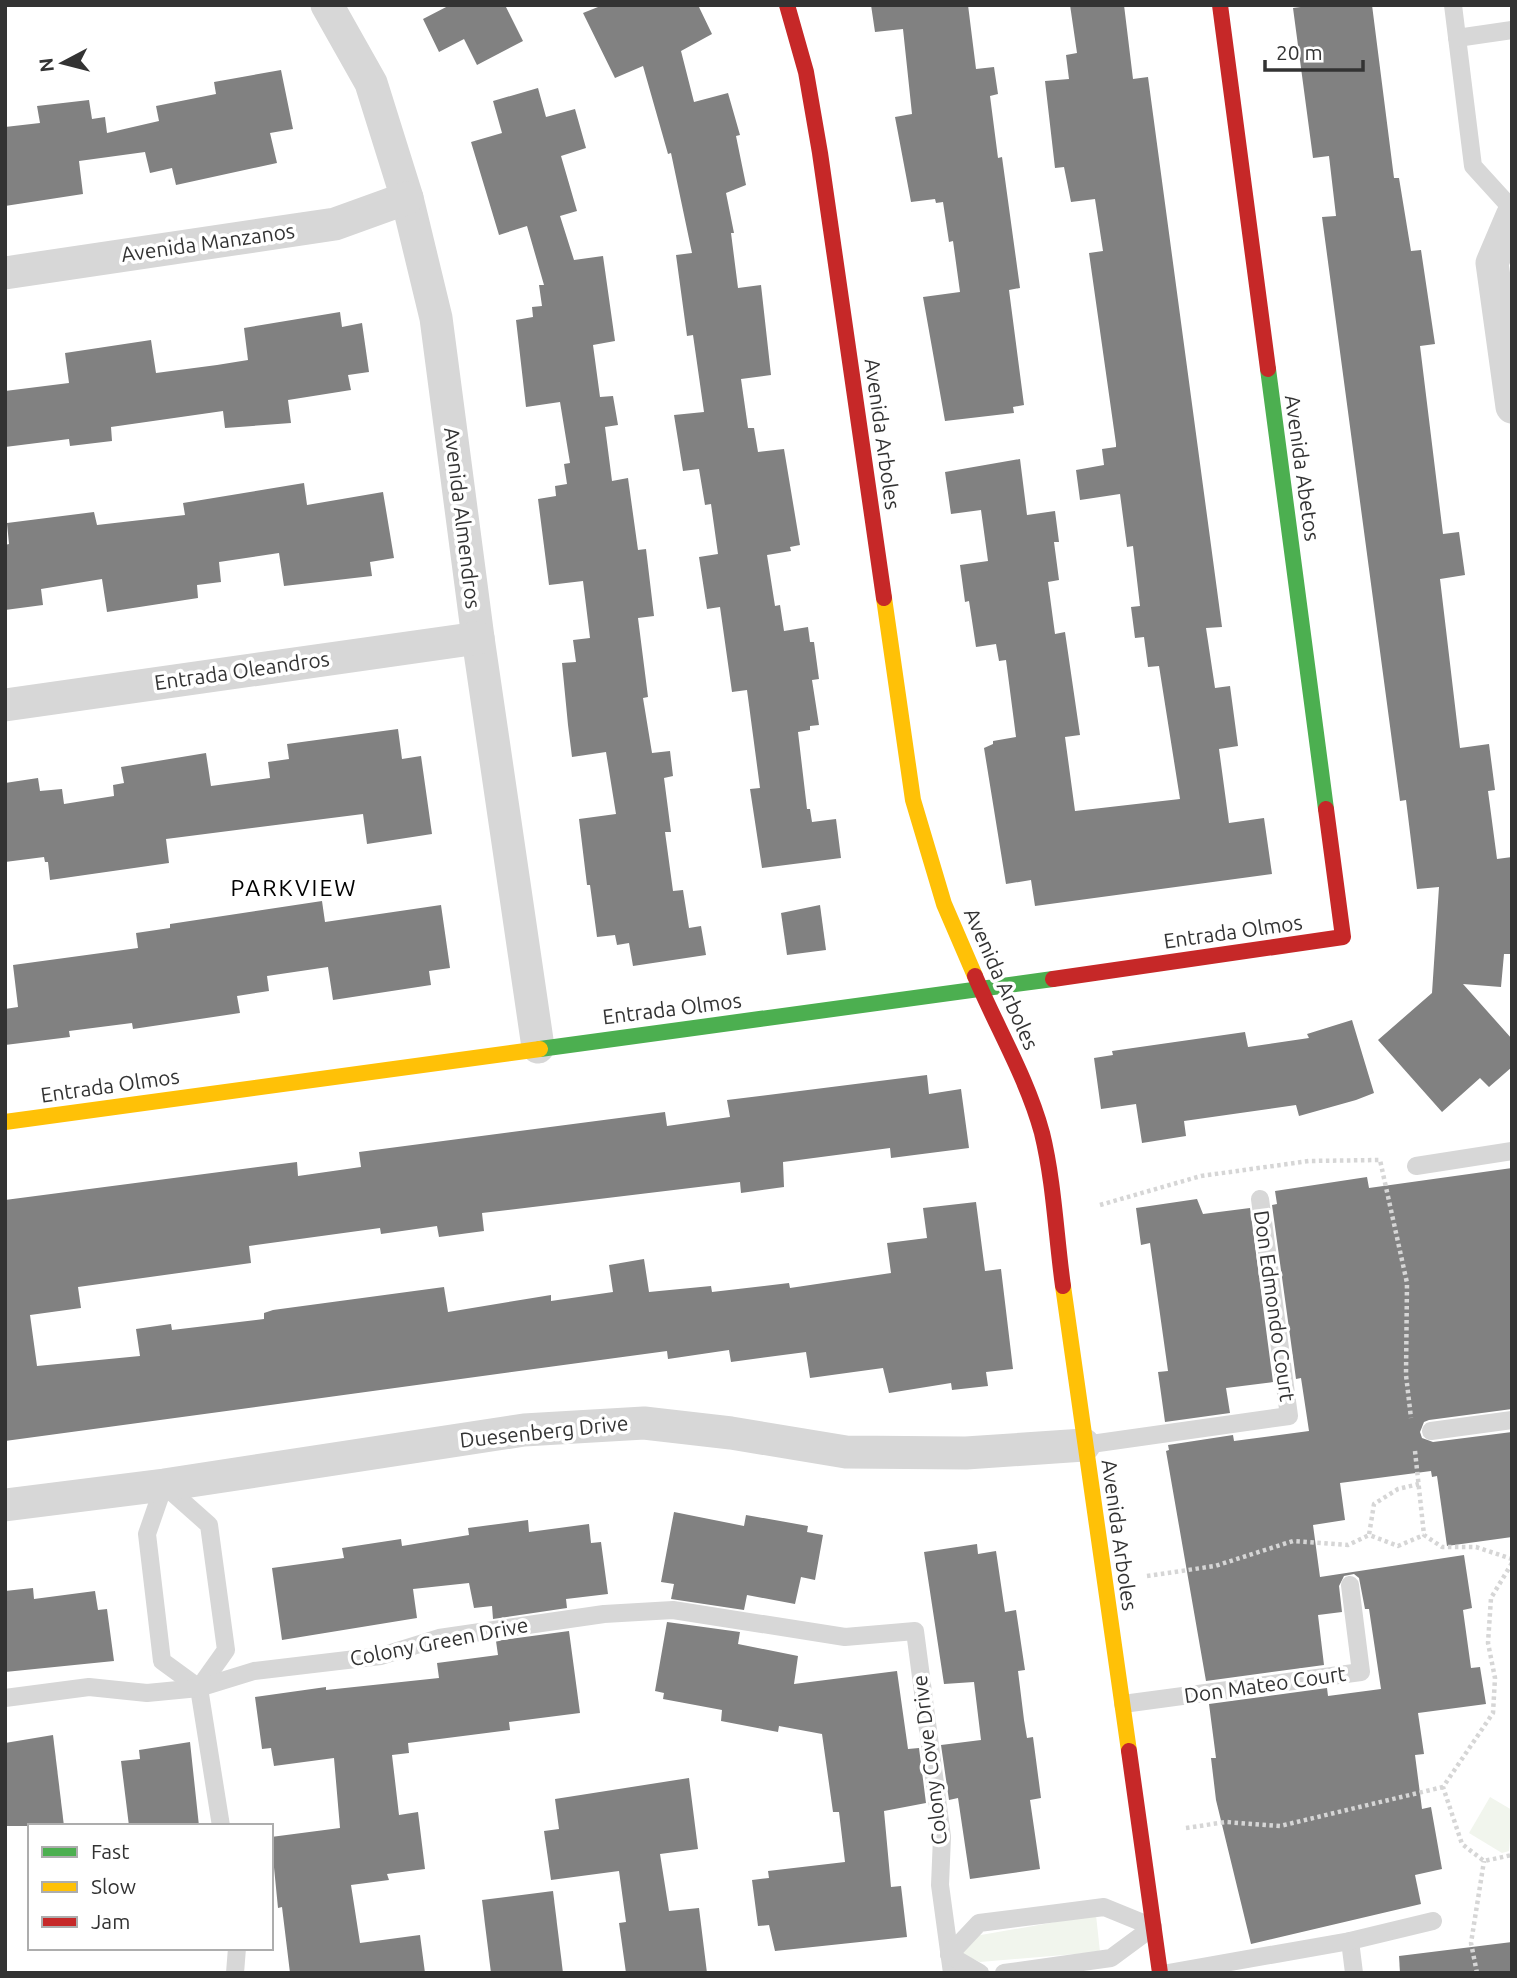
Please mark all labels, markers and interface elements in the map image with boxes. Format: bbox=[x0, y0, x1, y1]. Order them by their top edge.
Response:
north arrow bbox=[28, 28, 98, 98]
scale bar bbox=[1265, 28, 1363, 72]
text: 20 m bbox=[1276, 40, 1323, 64]
text: N bbox=[34, 57, 58, 73]
street label: Avenida Manzanos bbox=[120, 218, 296, 266]
street label: Avenida Arboles bbox=[860, 357, 905, 511]
street label: Avenida Abetos bbox=[1281, 393, 1325, 542]
street label: Avenida Almendros bbox=[440, 426, 486, 610]
street label: Entrada Oleandros bbox=[153, 646, 331, 694]
district label: PARKVIEW bbox=[230, 875, 358, 900]
street label: Avenida Arboles bbox=[960, 904, 1044, 1053]
street label: Entrada Olmos bbox=[1162, 909, 1304, 953]
street label: Entrada Olmos bbox=[601, 988, 743, 1028]
street label: Entrada Olmos bbox=[39, 1063, 181, 1107]
street label: Don Edmondo Court bbox=[1250, 1209, 1300, 1403]
street label: Duesenberg Drive bbox=[458, 1410, 629, 1452]
street label: Avenida Arboles bbox=[1097, 1458, 1142, 1612]
street label: Colony Green Drive bbox=[348, 1612, 530, 1670]
street label: Don Mateo Court bbox=[1182, 1661, 1347, 1707]
street label: Colony Cove Drive bbox=[907, 1674, 951, 1846]
legend bbox=[28, 1824, 273, 1950]
text: Fast bbox=[91, 1839, 129, 1863]
text: Slow bbox=[91, 1874, 136, 1898]
text: Jam bbox=[91, 1909, 130, 1933]

